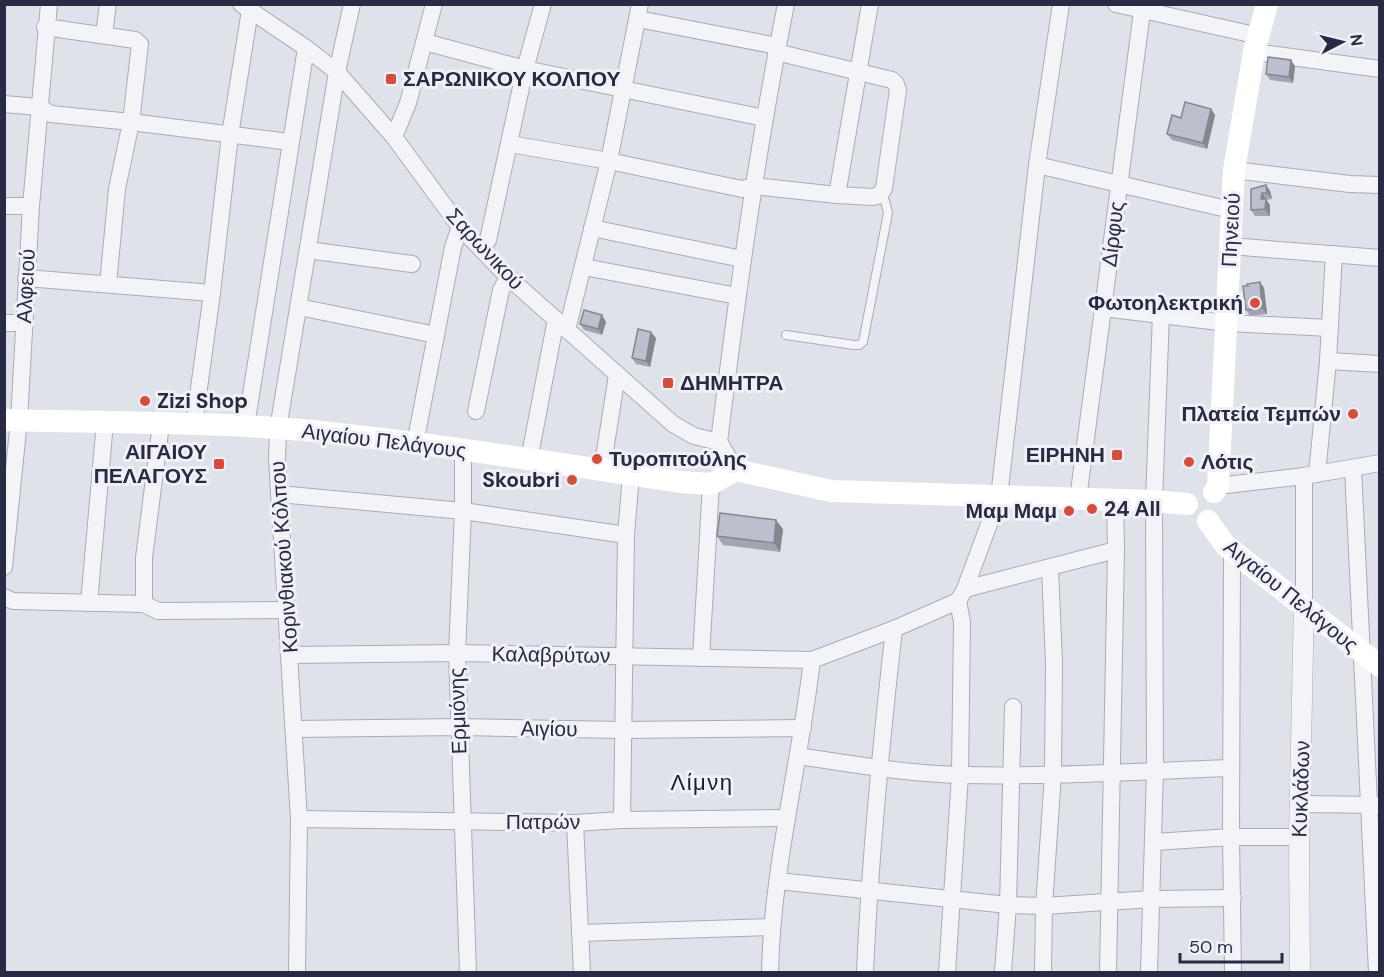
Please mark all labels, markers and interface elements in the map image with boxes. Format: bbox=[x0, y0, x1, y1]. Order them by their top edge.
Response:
north arrow bbox=[1312, 12, 1372, 72]
text: N bbox=[1345, 33, 1368, 47]
place label: ΣΑΡΩΝΙΚΟΥ ΚΟΛΠΟΥ bbox=[403, 65, 620, 93]
marker: ΣΑΡΩΝΙΚΟΥ ΚΟΛΠΟΥ bbox=[384, 72, 398, 86]
street label: Πηνειού bbox=[1215, 192, 1247, 268]
street label: Δίρφυς bbox=[1095, 200, 1131, 268]
street label: Σαρωνικού bbox=[440, 202, 530, 296]
street label: Αλφειού bbox=[10, 248, 42, 324]
place label: Φωτοηλεκτρική bbox=[1088, 289, 1243, 317]
marker: Φωτοηλεκτρική bbox=[1248, 296, 1262, 310]
place label: ΔΗΜΗΤΡΑ bbox=[680, 369, 783, 397]
marker: ΔΗΜΗΤΡΑ bbox=[661, 376, 675, 390]
place label: Zizi Shop bbox=[157, 387, 248, 415]
marker: Zizi Shop bbox=[138, 394, 152, 408]
place label: Πλατεία Τεμπών bbox=[1181, 400, 1341, 428]
marker: Πλατεία Τεμπών bbox=[1346, 407, 1360, 421]
street label: Αιγαίου Πελάγους bbox=[300, 417, 468, 465]
place label: ΑΙΓΑΙΟΥ ΠΕΛΑΓΟΥΣ bbox=[94, 438, 207, 490]
place label: ΕΙΡΗΝΗ bbox=[1026, 441, 1105, 469]
place label: Τυροπιτούλης bbox=[609, 445, 747, 473]
marker: ΕΙΡΗΝΗ bbox=[1110, 448, 1124, 462]
place label: Λότις bbox=[1201, 448, 1253, 476]
marker: Τυροπιτούλης bbox=[590, 452, 604, 466]
marker: Λότις bbox=[1182, 455, 1196, 469]
marker: ΑΙΓΑΙΟΥ ΠΕΛΑΓΟΥΣ bbox=[212, 457, 226, 471]
street label: Κορινθιακού Κόλπου bbox=[263, 460, 305, 654]
place label: Skoubri bbox=[482, 466, 560, 494]
marker: Skoubri bbox=[565, 473, 579, 487]
place label: 24 All bbox=[1104, 495, 1161, 523]
place label: Μαμ Μαμ bbox=[966, 497, 1057, 525]
marker: 24 All bbox=[1085, 502, 1099, 516]
marker: Μαμ Μαμ bbox=[1062, 504, 1076, 518]
street label: Αιγαίου Πελάγους bbox=[1218, 533, 1364, 659]
street label: Καλαβρύτων bbox=[491, 640, 611, 670]
street label: Ερμιόνης bbox=[442, 667, 474, 755]
street label: Αιγίου bbox=[520, 715, 578, 743]
street label: Κυκλάδων bbox=[1285, 740, 1317, 838]
district label: Λίμνη bbox=[671, 768, 734, 797]
street label: Πατρών bbox=[506, 808, 580, 836]
scale bar bbox=[1180, 926, 1282, 964]
text: 50 m bbox=[1189, 935, 1233, 959]

